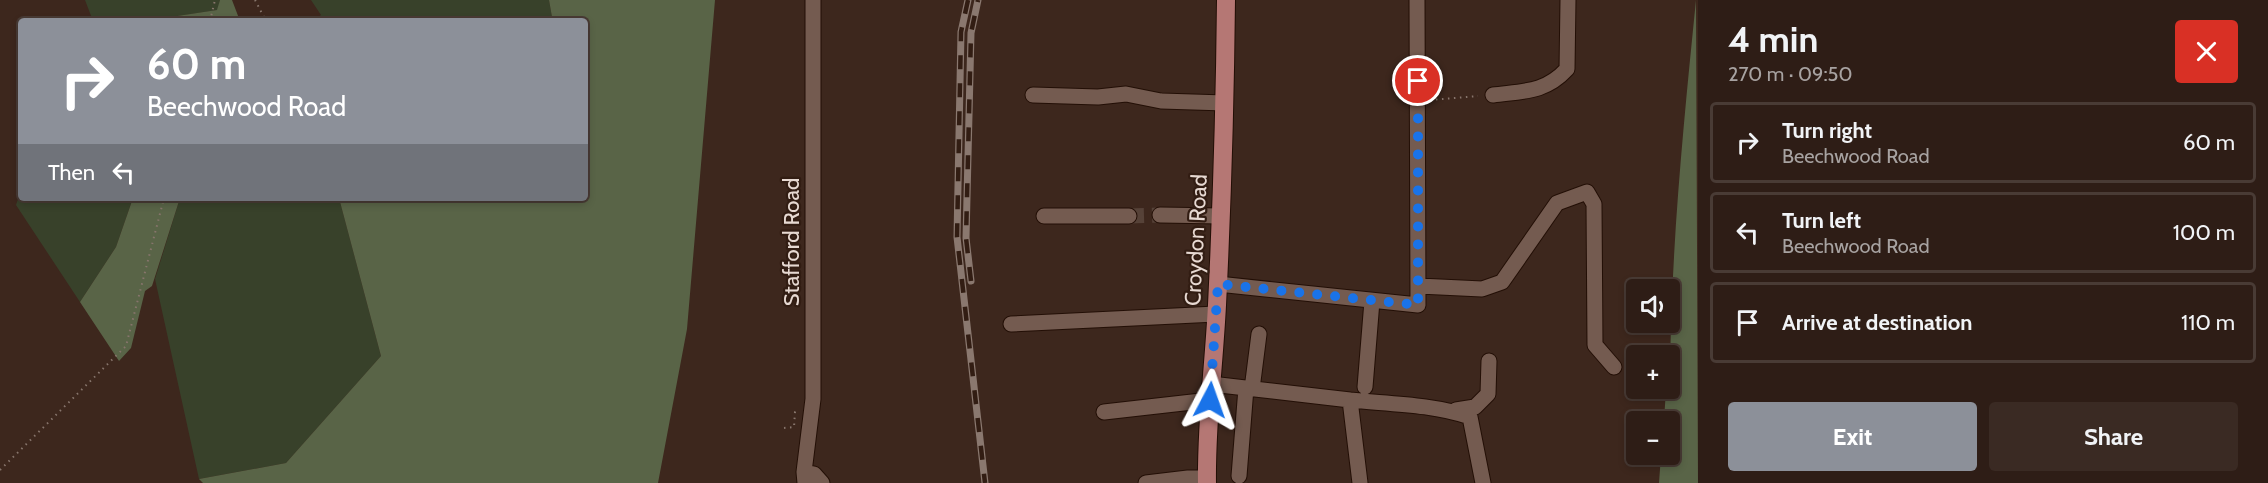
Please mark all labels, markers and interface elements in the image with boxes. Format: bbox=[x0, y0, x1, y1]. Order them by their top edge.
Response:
text: 4 min bbox=[1728, 17, 1818, 61]
button: close bbox=[2175, 20, 2238, 83]
text: 60 m bbox=[147, 38, 246, 90]
icon: right bbox=[48, 42, 126, 120]
pin bbox=[1392, 55, 1443, 106]
text: 270 m · 09:50 bbox=[1728, 62, 1852, 86]
icon: arrive bbox=[1401, 64, 1434, 97]
text: Beechwood Road bbox=[147, 90, 346, 123]
text: Turn right bbox=[1782, 117, 1872, 144]
icon: right bbox=[1731, 126, 1764, 159]
text: 60 m bbox=[2183, 129, 2235, 156]
text: Beechwood Road bbox=[1782, 144, 1930, 168]
icon: left bbox=[107, 156, 140, 189]
text: Then bbox=[48, 159, 95, 186]
street label: Croydon Road bbox=[1179, 173, 1213, 307]
street label: Stafford Road bbox=[778, 178, 805, 306]
text: Turn left bbox=[1782, 207, 1861, 234]
icon: left bbox=[1731, 216, 1764, 249]
text: 100 m bbox=[2173, 219, 2235, 246]
text: Beechwood Road bbox=[1782, 234, 1930, 258]
map controls bbox=[1626, 279, 1680, 465]
button: sound bbox=[1626, 279, 1680, 333]
icon: arrive bbox=[1731, 306, 1764, 339]
text: Arrive at destination bbox=[1782, 309, 1972, 336]
text: 110 m bbox=[2181, 309, 2235, 336]
button: + bbox=[1626, 345, 1680, 399]
position arrow bbox=[1178, 368, 1242, 432]
button: Exit bbox=[1728, 402, 1977, 471]
button: Share bbox=[1989, 402, 2238, 471]
button: − bbox=[1626, 411, 1680, 465]

